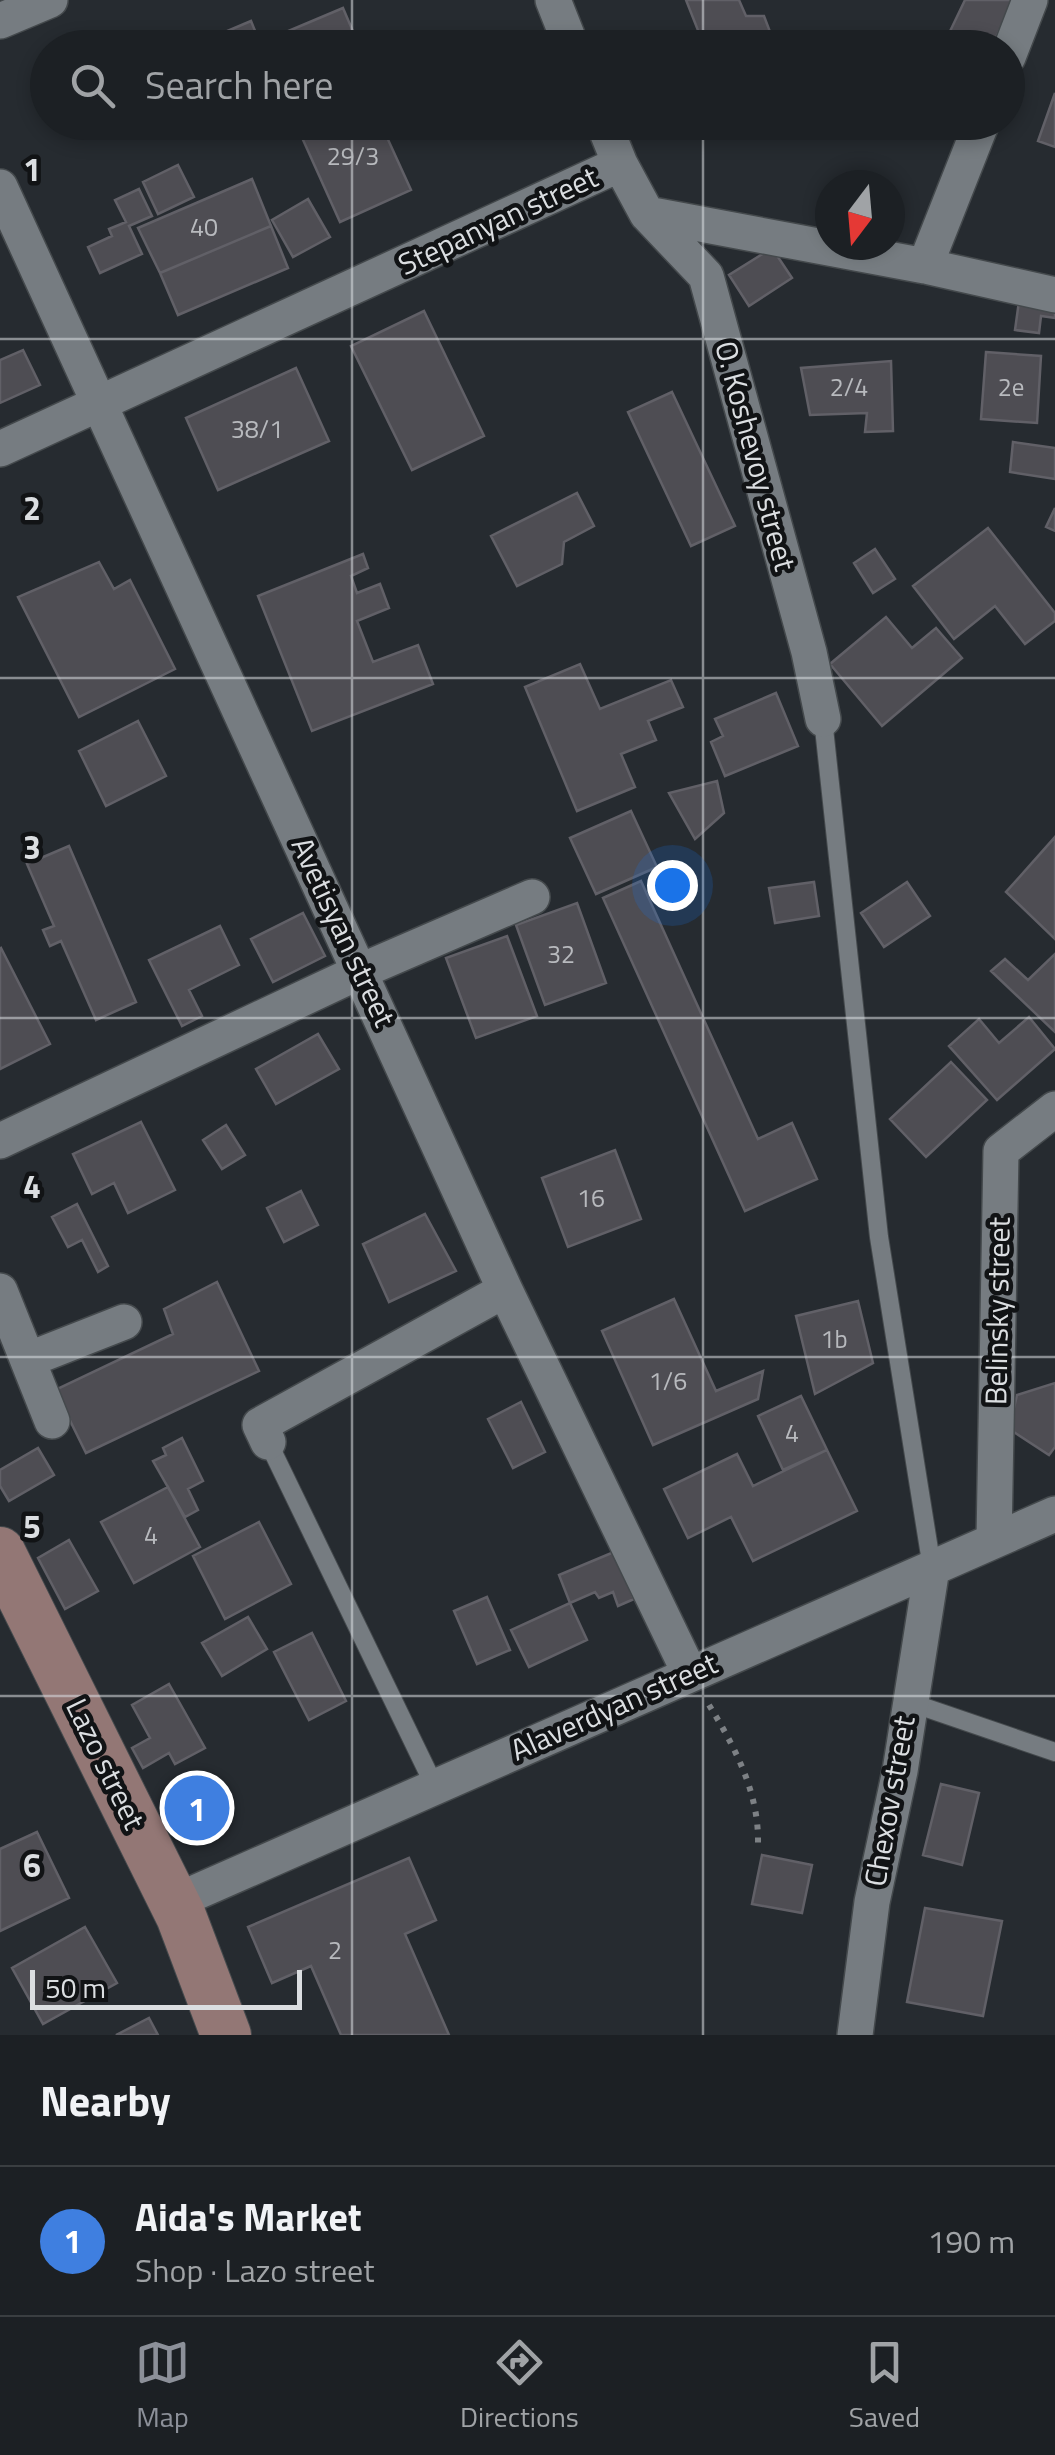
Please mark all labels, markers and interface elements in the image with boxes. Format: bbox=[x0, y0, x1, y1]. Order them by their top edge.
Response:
search box bbox=[30, 30, 1025, 140]
text: Search here bbox=[145, 56, 333, 114]
icon: search bbox=[65, 58, 120, 113]
house number: 29/3 bbox=[327, 137, 379, 175]
text: 1 bbox=[23, 145, 41, 193]
street label: Stepanyan street bbox=[390, 153, 605, 287]
north arrow bbox=[815, 170, 905, 260]
house number: 40 bbox=[190, 208, 218, 246]
street label: O. Koshevoy street bbox=[703, 336, 809, 576]
house number: 2/4 bbox=[830, 368, 868, 406]
house number: 2e bbox=[998, 368, 1024, 406]
house number: 38/1 bbox=[231, 410, 283, 448]
text: 2 bbox=[23, 484, 41, 532]
text: 3 bbox=[23, 823, 41, 871]
street label: Avetisyan street bbox=[280, 829, 408, 1034]
your location bbox=[647, 860, 698, 911]
house number: 32 bbox=[547, 935, 575, 973]
text: 4 bbox=[23, 1162, 41, 1210]
house number: 16 bbox=[577, 1179, 605, 1217]
street label: Belinsky street bbox=[972, 1216, 1022, 1405]
house number: 1b bbox=[820, 1320, 848, 1358]
house number: 1/6 bbox=[649, 1362, 687, 1400]
house number: 4 bbox=[785, 1414, 799, 1452]
text: 5 bbox=[23, 1502, 41, 1550]
house number: 4 bbox=[144, 1516, 158, 1554]
street label: Alaverdyan street bbox=[503, 1640, 725, 1772]
street label: Lazo street bbox=[54, 1690, 158, 1837]
street label: Chexov street bbox=[851, 1711, 927, 1890]
pin: 1 bbox=[164, 1770, 230, 1846]
text: 6 bbox=[23, 1841, 41, 1889]
house number: 2 bbox=[328, 1931, 342, 1969]
scale bar bbox=[30, 1965, 302, 2010]
text: 50 m bbox=[45, 1966, 106, 2009]
text: Nearby bbox=[40, 2068, 171, 2132]
text: Aida's Market bbox=[135, 2188, 362, 2246]
text: 1 bbox=[64, 2217, 81, 2265]
text: 190 m bbox=[927, 2217, 1015, 2265]
text: Shop · Lazo street bbox=[135, 2246, 374, 2294]
tab: Map bbox=[135, 2335, 190, 2438]
tab: Directions bbox=[460, 2335, 579, 2438]
tab: Saved bbox=[849, 2335, 920, 2438]

